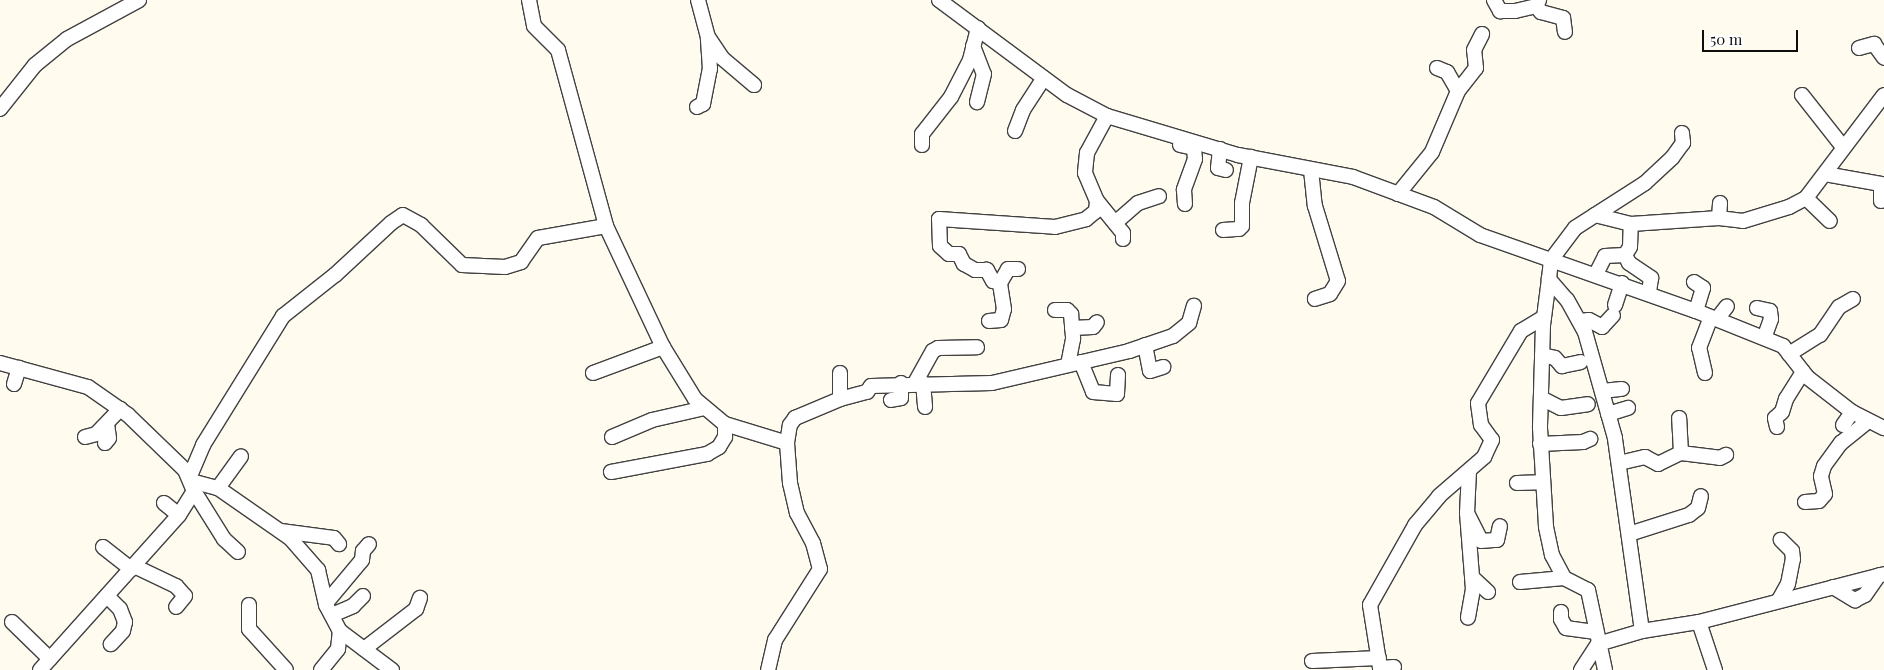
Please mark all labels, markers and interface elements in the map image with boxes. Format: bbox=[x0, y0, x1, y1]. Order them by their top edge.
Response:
scale bar bbox=[1704, 20, 1800, 52]
text: 50 m bbox=[1710, 29, 1742, 49]

